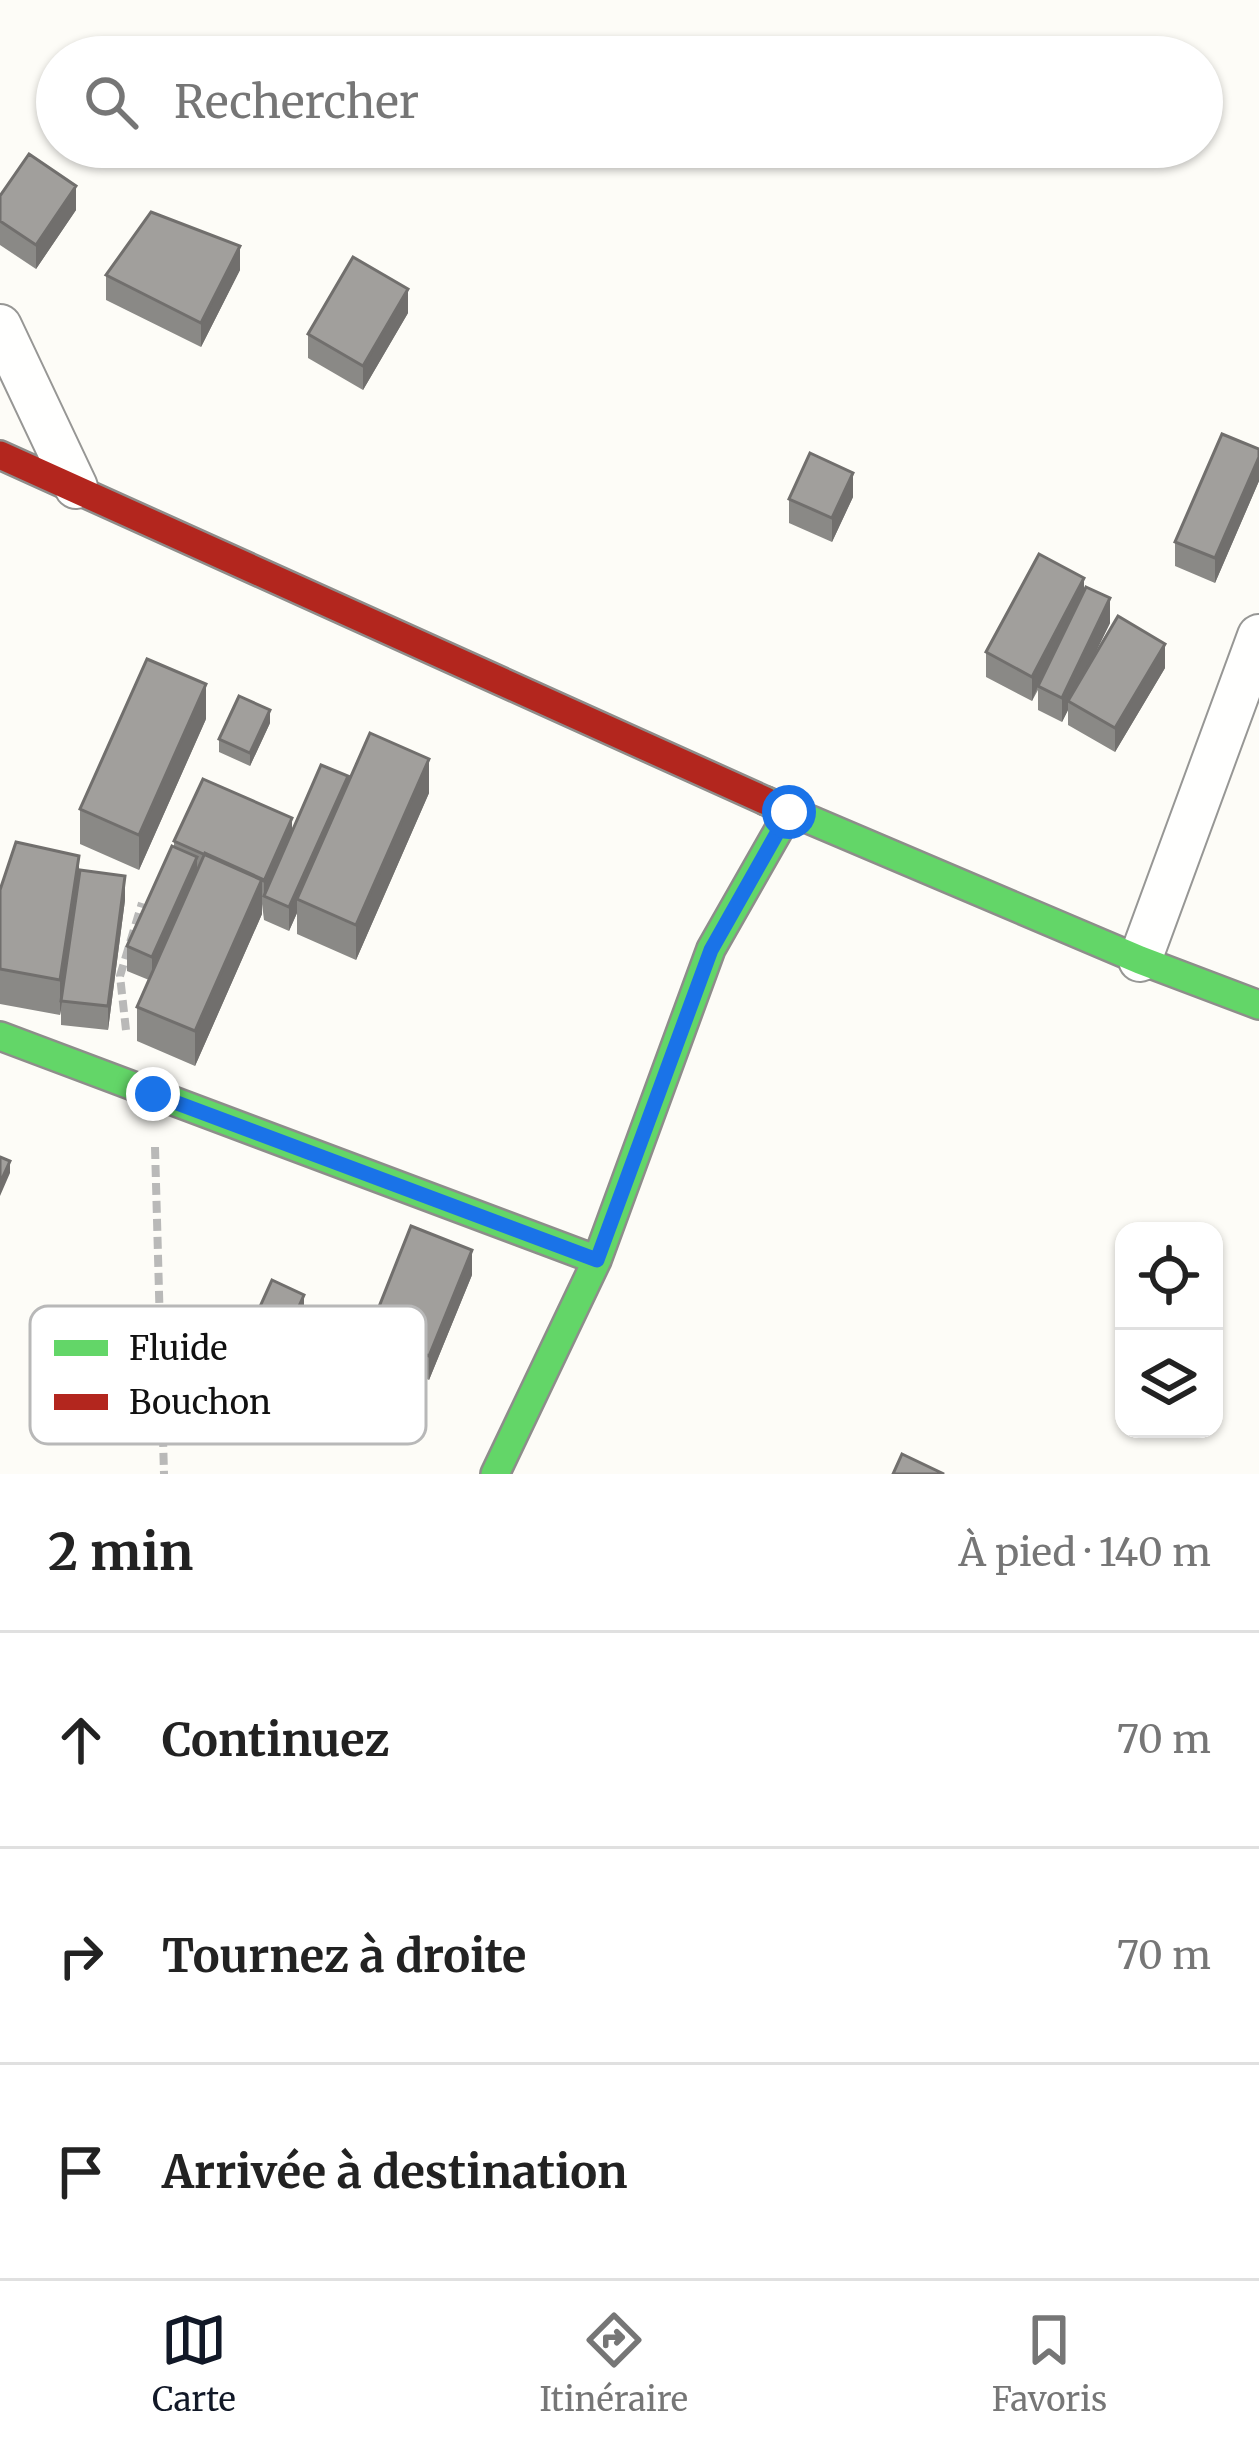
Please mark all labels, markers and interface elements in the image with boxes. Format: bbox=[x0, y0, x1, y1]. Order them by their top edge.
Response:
search box bbox=[36, 36, 1223, 168]
icon: search bbox=[78, 69, 144, 135]
text: Rechercher bbox=[174, 74, 419, 130]
route start bbox=[762, 785, 816, 839]
route end bbox=[126, 1067, 180, 1121]
map controls bbox=[1115, 1222, 1223, 1438]
button: locate bbox=[1115, 1222, 1223, 1330]
legend bbox=[30, 1306, 426, 1444]
text: Fluide bbox=[129, 1328, 228, 1369]
button: layers bbox=[1115, 1330, 1223, 1438]
text: Bouchon bbox=[129, 1382, 271, 1423]
text: 2 min bbox=[48, 1520, 193, 1584]
text: À pied · 140 m bbox=[959, 1528, 1211, 1577]
icon: ahead bbox=[48, 1707, 114, 1773]
text: Continuez bbox=[162, 1712, 389, 1768]
text: 70 m bbox=[1117, 1715, 1211, 1764]
icon: right bbox=[48, 1923, 114, 1989]
text: Tournez à droite bbox=[162, 1928, 526, 1984]
text: 70 m bbox=[1117, 1931, 1211, 1980]
icon: arrive bbox=[48, 2139, 114, 2205]
text: Arrivée à destination bbox=[162, 2144, 628, 2200]
tab: Carte bbox=[152, 2307, 236, 2420]
tab: Itinéraire bbox=[540, 2307, 688, 2420]
tab: Favoris bbox=[992, 2307, 1107, 2420]

